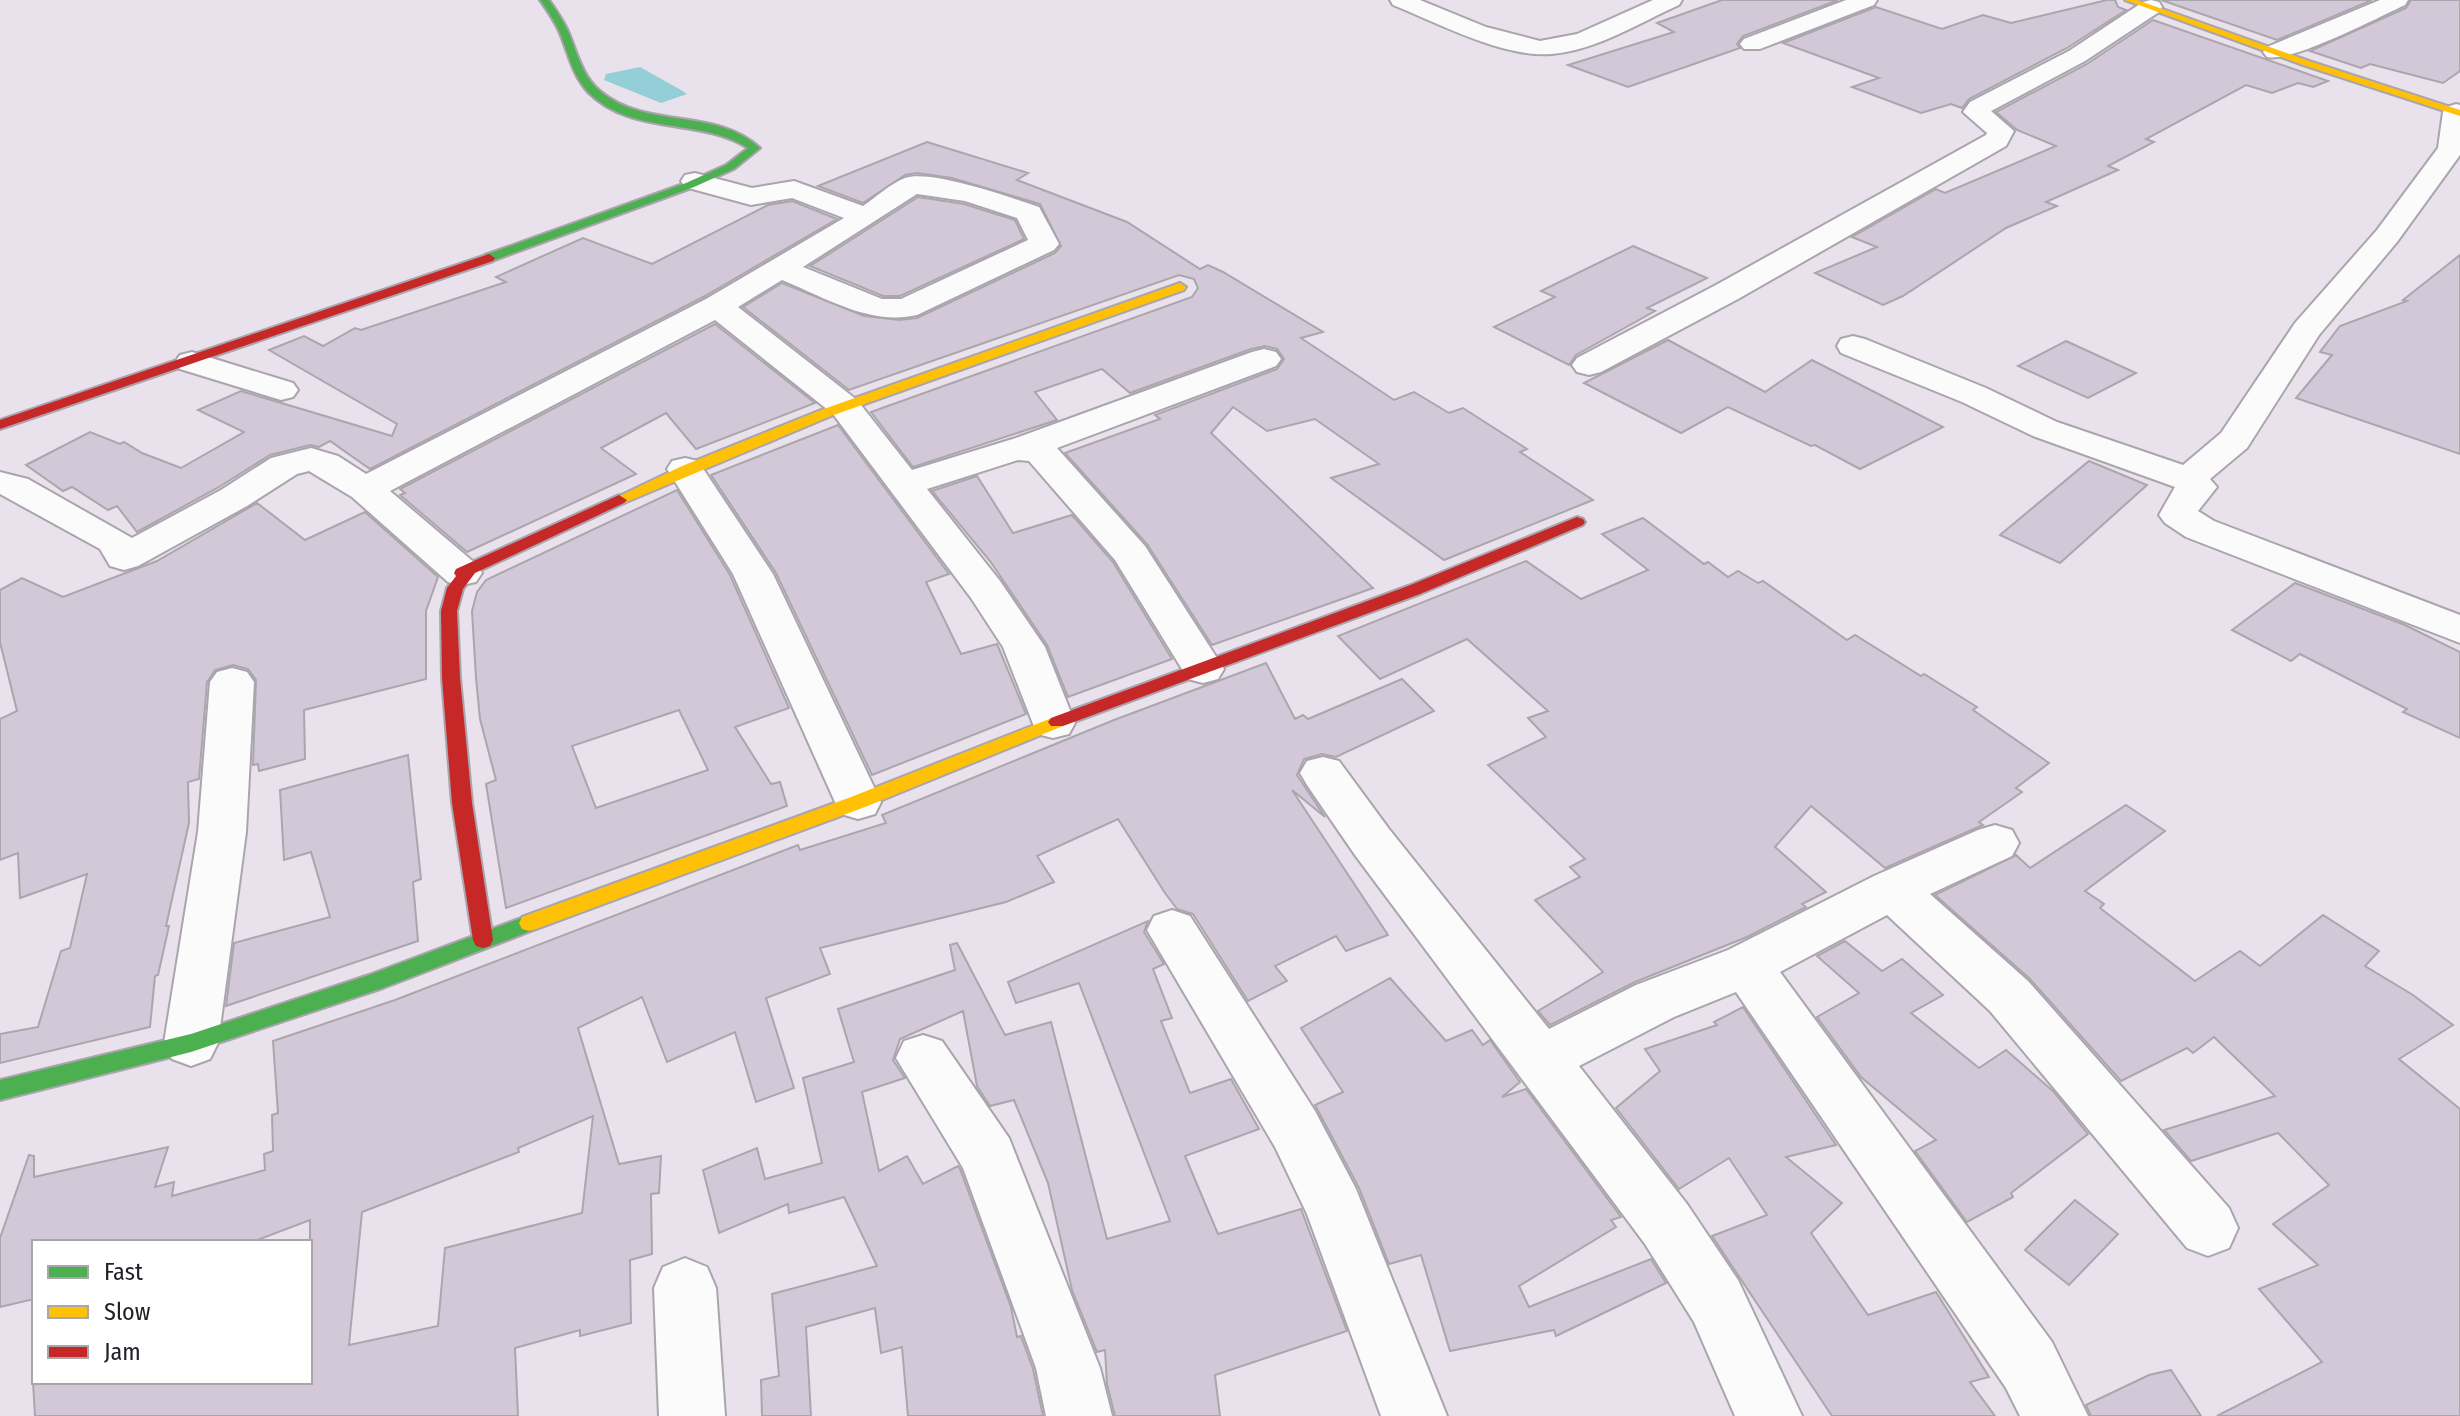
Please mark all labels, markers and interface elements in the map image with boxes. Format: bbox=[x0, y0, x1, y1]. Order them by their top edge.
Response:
legend bbox=[32, 1240, 312, 1384]
text: Fast bbox=[104, 1258, 143, 1286]
text: Slow bbox=[104, 1298, 151, 1326]
text: Jam bbox=[104, 1338, 141, 1366]

